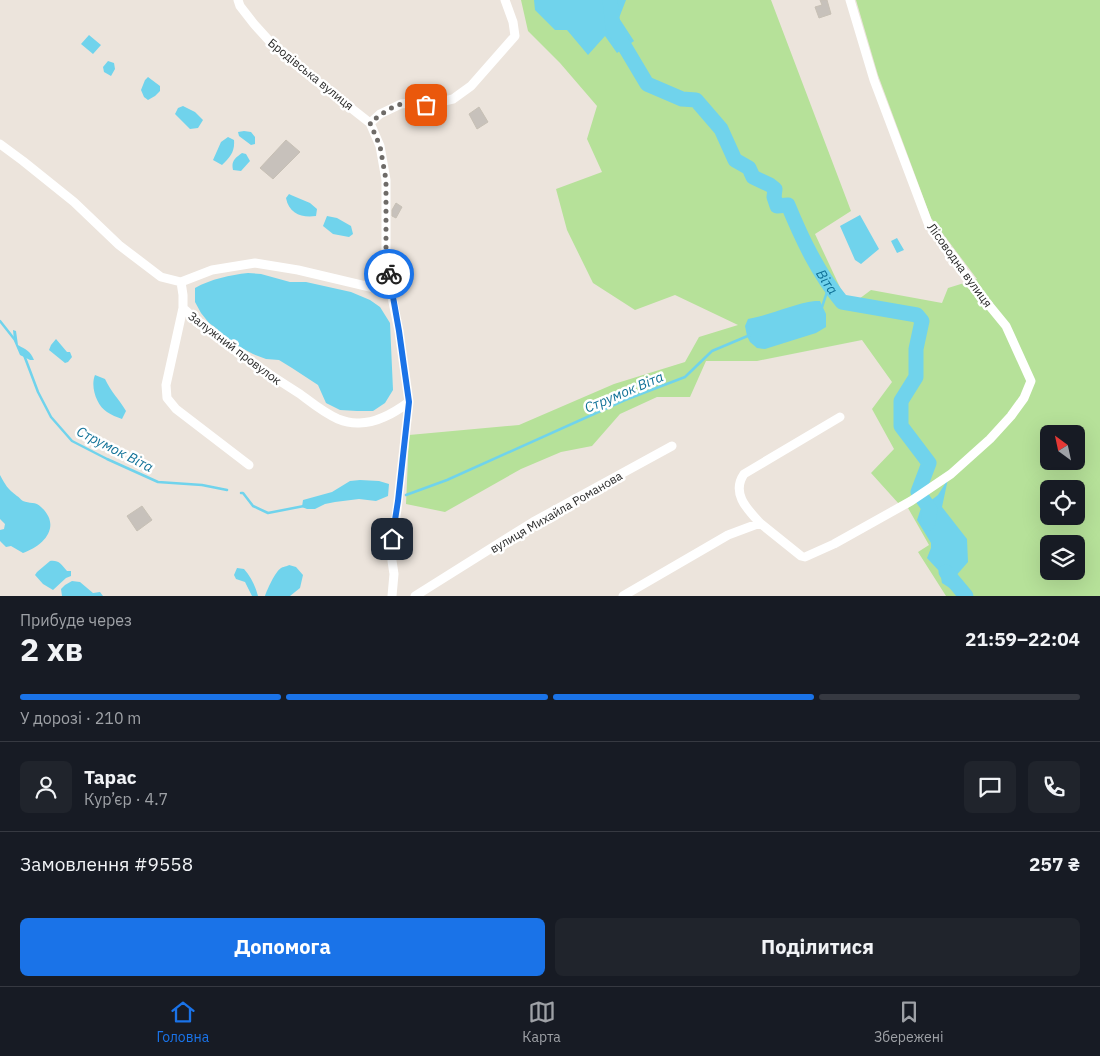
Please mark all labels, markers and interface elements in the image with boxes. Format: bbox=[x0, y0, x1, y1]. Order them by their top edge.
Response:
street label: Бродівська вулиця bbox=[265, 35, 357, 113]
pin bbox=[405, 84, 447, 126]
icon: bag bbox=[412, 91, 440, 119]
street label: Лісоводна вулиця bbox=[924, 220, 996, 310]
courier bbox=[364, 249, 414, 299]
icon: bike bbox=[375, 260, 403, 288]
water label: Віта bbox=[812, 266, 842, 298]
street label: Залужний провулок bbox=[185, 308, 285, 388]
water label: Струмок Віта bbox=[582, 367, 666, 417]
water label: Струмок Віта bbox=[74, 422, 156, 476]
north arrow bbox=[1040, 425, 1085, 470]
map controls bbox=[1040, 425, 1085, 580]
street label: вулиця Михайла Романова bbox=[487, 468, 625, 556]
button: locate bbox=[1040, 480, 1085, 525]
pin bbox=[371, 518, 413, 560]
icon: home bbox=[378, 525, 406, 553]
button: layers bbox=[1040, 535, 1085, 580]
text: Прибуде через bbox=[20, 610, 132, 630]
text: 21:59–22:04 bbox=[965, 627, 1080, 651]
text: 2 хв bbox=[20, 628, 83, 670]
text: У дорозі · 210 m bbox=[20, 708, 141, 728]
button: person bbox=[20, 761, 72, 813]
button: chat bbox=[964, 761, 1016, 813]
button: phone bbox=[1028, 761, 1080, 813]
text: Тарас bbox=[84, 765, 137, 789]
text: Кур’єр · 4.7 bbox=[84, 789, 168, 809]
text: Замовлення #9558 bbox=[20, 852, 193, 876]
text: 257 ₴ bbox=[1029, 852, 1080, 876]
button: Допомога bbox=[20, 918, 545, 976]
button: Поділитися bbox=[555, 918, 1080, 976]
tab: Головна bbox=[157, 998, 209, 1046]
tab: Карта bbox=[522, 998, 561, 1046]
tab: Збережені bbox=[874, 998, 943, 1046]

